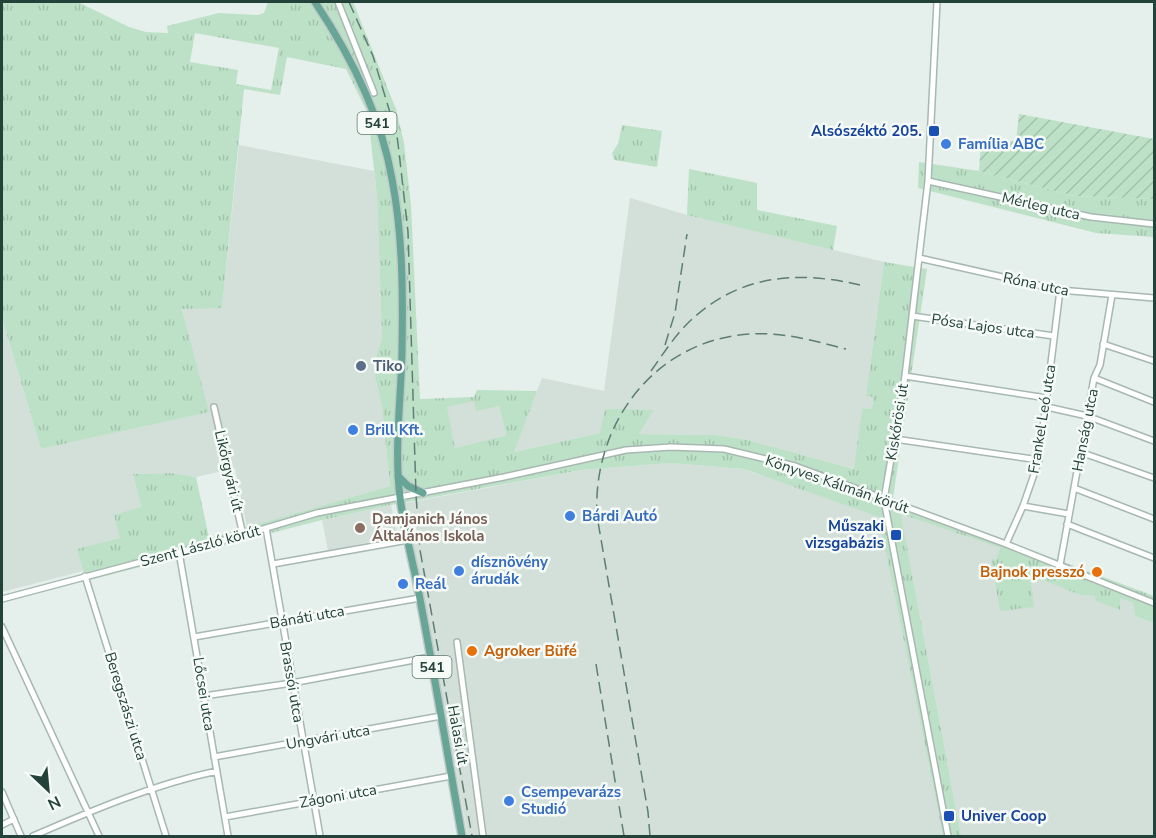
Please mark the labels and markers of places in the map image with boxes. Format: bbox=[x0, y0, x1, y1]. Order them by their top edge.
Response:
place label: Alsószéktó 205. bbox=[811, 121, 922, 141]
marker: Alsószéktó 205. bbox=[927, 124, 941, 138]
place label: Família ABC bbox=[958, 134, 1044, 154]
marker: Família ABC bbox=[939, 137, 953, 151]
place label: Tiko bbox=[373, 356, 403, 376]
marker: Tiko bbox=[354, 359, 368, 373]
place label: Brill Kft. bbox=[365, 420, 423, 440]
marker: Brill Kft. bbox=[346, 423, 360, 437]
place label: Bárdi Autó bbox=[582, 506, 658, 526]
place label: Damjanich János Általános Iskola bbox=[372, 509, 488, 546]
marker: Bárdi Autó bbox=[563, 509, 577, 523]
place label: Műszaki vizsgabázis bbox=[804, 516, 884, 553]
marker: Damjanich János Általános Iskola bbox=[353, 521, 367, 535]
marker: Műszaki vizsgabázis bbox=[889, 528, 903, 542]
place label: dísznövény árudák bbox=[471, 552, 548, 589]
place label: Bajnok presszó bbox=[980, 562, 1085, 582]
marker: dísznövény árudák bbox=[452, 564, 466, 578]
marker: Bajnok presszó bbox=[1090, 565, 1104, 579]
place label: Reál bbox=[415, 574, 446, 594]
marker: Reál bbox=[396, 577, 410, 591]
place label: Agroker Büfé bbox=[484, 641, 577, 661]
marker: Agroker Büfé bbox=[465, 644, 479, 658]
place label: Csempevarázs Studió bbox=[521, 782, 621, 819]
marker: Csempevarázs Studió bbox=[502, 794, 516, 808]
place label: Univer Coop bbox=[961, 806, 1046, 826]
marker: Univer Coop bbox=[942, 809, 956, 823]

